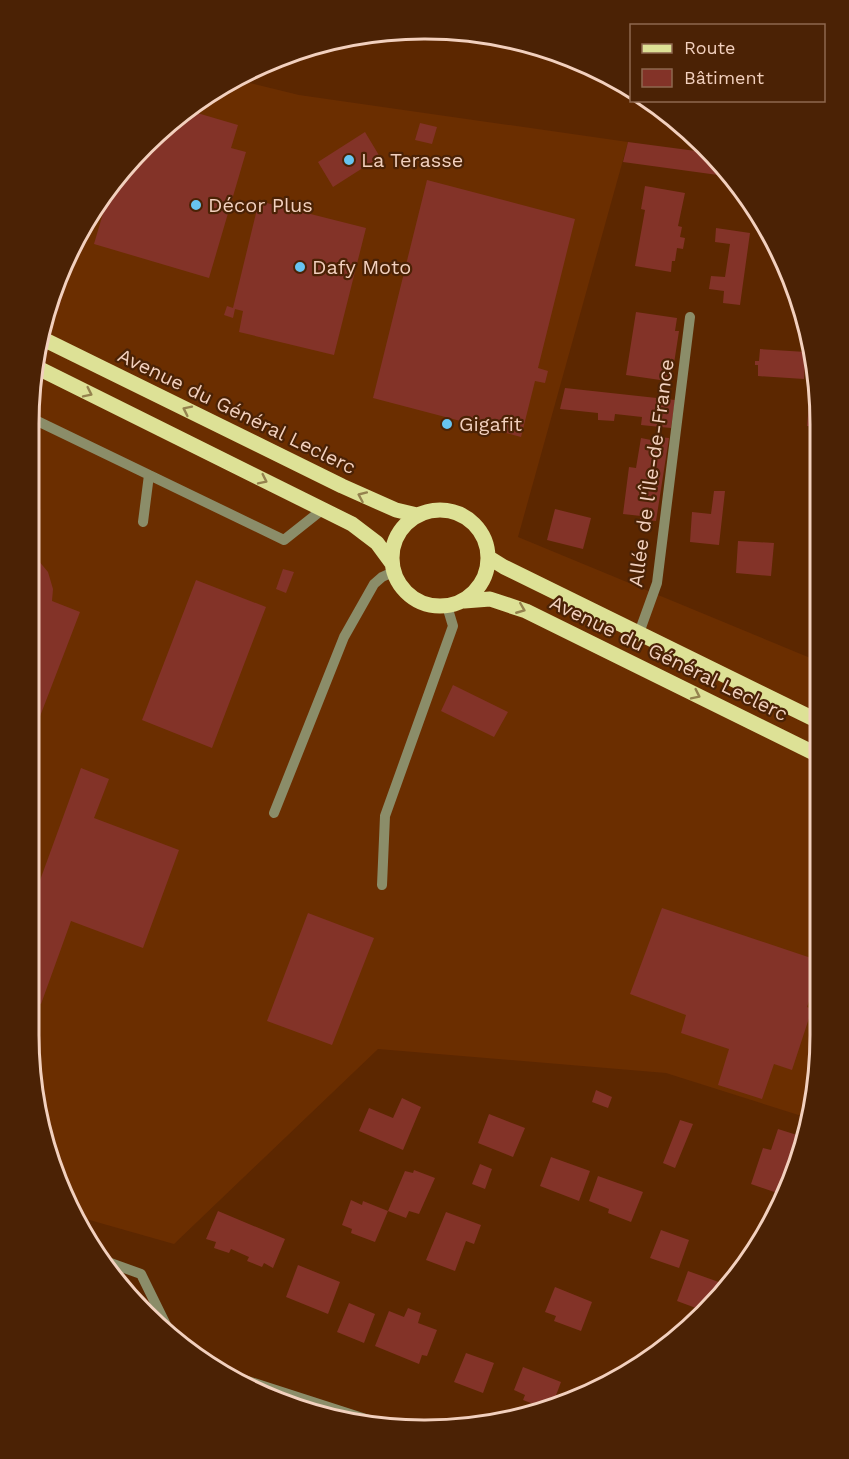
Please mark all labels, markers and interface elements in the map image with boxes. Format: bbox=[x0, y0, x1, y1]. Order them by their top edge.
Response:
legend bbox=[630, 24, 825, 102]
text: Route bbox=[684, 37, 736, 58]
text: Bâtiment bbox=[684, 67, 764, 88]
place label: La Terasse bbox=[361, 148, 463, 172]
marker: La Terasse bbox=[342, 153, 356, 167]
place label: Décor Plus bbox=[208, 193, 313, 217]
marker: Décor Plus bbox=[189, 198, 203, 212]
place label: Dafy Moto bbox=[312, 255, 411, 279]
marker: Dafy Moto bbox=[293, 260, 307, 274]
street label: Avenue du Général Leclerc bbox=[114, 343, 360, 479]
street label: Allée de l'Île-de-France bbox=[623, 357, 679, 589]
one-way arrow bbox=[82, 386, 93, 398]
one-way arrow bbox=[183, 406, 194, 417]
place label: Gigafit bbox=[459, 412, 523, 436]
marker: Gigafit bbox=[440, 417, 454, 431]
one-way arrow bbox=[256, 472, 267, 484]
one-way arrow bbox=[358, 491, 369, 503]
street label: Avenue du Général Leclerc bbox=[546, 590, 792, 726]
one-way arrow bbox=[514, 602, 525, 614]
one-way arrow bbox=[689, 687, 700, 699]

